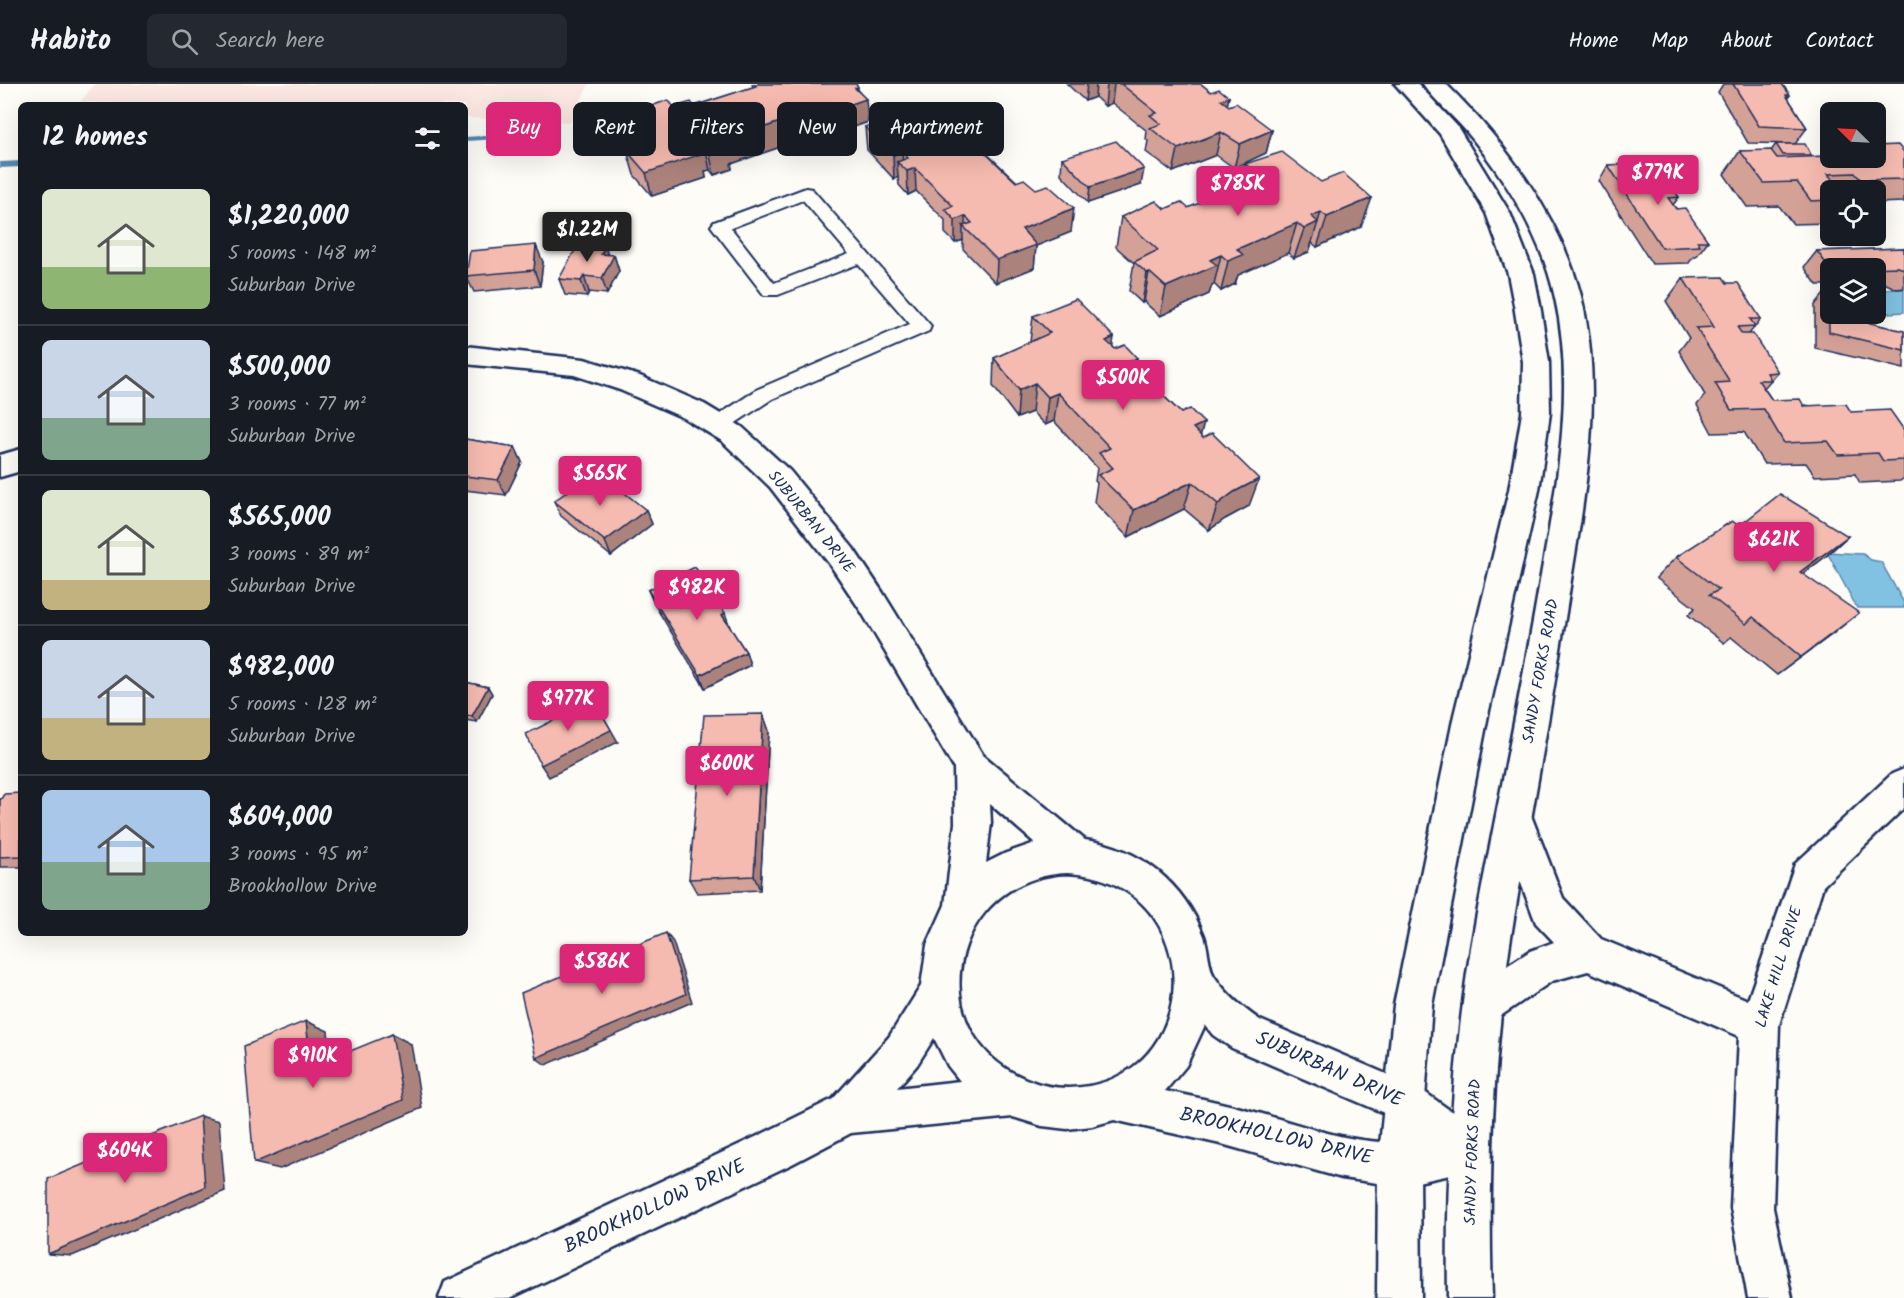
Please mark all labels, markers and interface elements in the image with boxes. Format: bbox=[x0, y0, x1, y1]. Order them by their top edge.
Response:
search box bbox=[147, 14, 567, 68]
text: Habito bbox=[30, 19, 111, 64]
text: Search here bbox=[216, 24, 325, 59]
icon: search bbox=[168, 25, 201, 58]
text: Home bbox=[1569, 25, 1618, 58]
text: Map bbox=[1651, 25, 1688, 58]
text: About bbox=[1721, 25, 1772, 58]
text: Contact bbox=[1805, 25, 1874, 58]
chip: Buy bbox=[486, 102, 561, 156]
chip: Rent bbox=[573, 102, 656, 156]
chip: Filters bbox=[668, 102, 765, 156]
chip: New bbox=[777, 102, 857, 156]
chip: Apartment bbox=[869, 102, 1004, 156]
north arrow bbox=[1820, 102, 1886, 168]
map controls bbox=[1820, 102, 1886, 324]
text: 12 homes bbox=[42, 117, 148, 159]
icon: filters bbox=[411, 122, 444, 155]
pin: $779K bbox=[1616, 155, 1700, 206]
text: $779K bbox=[1632, 158, 1684, 190]
pin: $785K bbox=[1196, 166, 1280, 217]
text: $785K bbox=[1210, 169, 1266, 201]
button: locate bbox=[1820, 180, 1886, 246]
text: $1,220,000 bbox=[228, 196, 349, 238]
pin: $1.22M bbox=[538, 212, 636, 263]
icon: home bbox=[90, 213, 162, 285]
text: $1.22M bbox=[556, 215, 618, 247]
text: 5 rooms · 148 m² bbox=[228, 238, 376, 270]
button: layers bbox=[1820, 258, 1886, 324]
text: Suburban Drive bbox=[228, 270, 355, 302]
text: $500,000 bbox=[228, 347, 330, 389]
pin: $500K bbox=[1081, 360, 1165, 411]
text: $500K bbox=[1096, 363, 1150, 395]
icon: home bbox=[90, 364, 162, 436]
text: 3 rooms · 77 m² bbox=[228, 389, 366, 421]
text: Suburban Drive bbox=[228, 421, 355, 453]
pin: $565K bbox=[558, 456, 642, 507]
text: $565K bbox=[573, 459, 627, 491]
street label: SUBURBAN DRIVE bbox=[761, 465, 861, 580]
text: $565,000 bbox=[228, 497, 331, 539]
icon: home bbox=[90, 514, 162, 586]
pin: $621K bbox=[1732, 522, 1816, 573]
text: $621K bbox=[1748, 525, 1800, 557]
text: 3 rooms · 89 m² bbox=[228, 539, 369, 571]
pin: $982K bbox=[655, 570, 739, 621]
text: Suburban Drive bbox=[228, 571, 355, 603]
text: $982K bbox=[668, 573, 726, 605]
street label: SANDY FORKS ROAD bbox=[1516, 597, 1566, 745]
text: $982,000 bbox=[228, 647, 334, 689]
icon: home bbox=[90, 664, 162, 736]
pin: $977K bbox=[526, 681, 610, 732]
text: $977K bbox=[542, 684, 594, 716]
text: 5 rooms · 128 m² bbox=[228, 689, 377, 721]
text: Suburban Drive bbox=[228, 721, 355, 753]
pin: $600K bbox=[685, 746, 769, 797]
text: $600K bbox=[699, 749, 755, 781]
text: $604,000 bbox=[228, 797, 332, 839]
icon: home bbox=[90, 814, 162, 886]
text: 3 rooms · 95 m² bbox=[228, 839, 368, 871]
text: Brookhollow Drive bbox=[228, 871, 377, 903]
street label: LAKE HILL DRIVE bbox=[1749, 903, 1810, 1031]
pin: $586K bbox=[560, 944, 644, 995]
text: $586K bbox=[574, 947, 630, 979]
street label: SUBURBAN DRIVE bbox=[1250, 1023, 1409, 1117]
pin: $910K bbox=[271, 1038, 355, 1089]
text: $910K bbox=[288, 1041, 338, 1073]
street label: SANDY FORKS ROAD bbox=[1458, 1079, 1488, 1225]
street label: BROOKHOLLOW DRIVE bbox=[1176, 1099, 1377, 1175]
pin: $604K bbox=[83, 1133, 167, 1184]
text: $604K bbox=[97, 1136, 153, 1168]
street label: BROOKHOLLOW DRIVE bbox=[559, 1150, 752, 1263]

